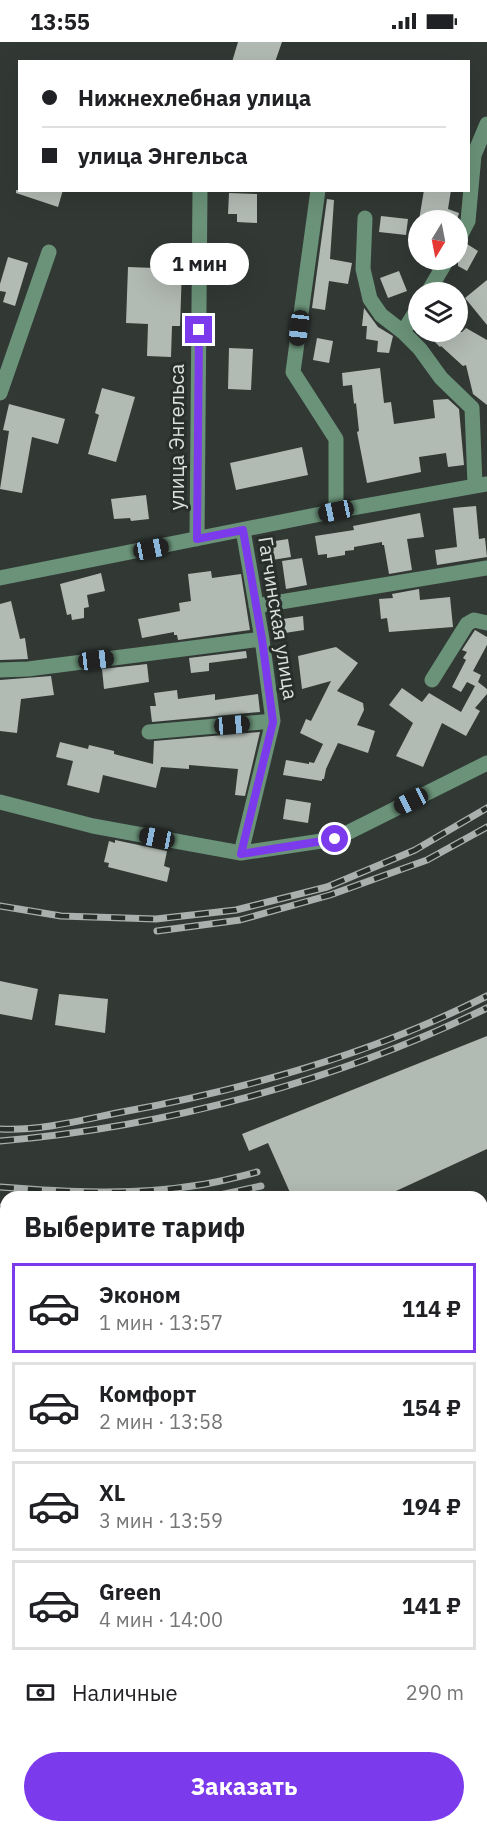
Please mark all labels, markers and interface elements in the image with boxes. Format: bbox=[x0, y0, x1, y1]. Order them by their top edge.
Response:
text: 13:55 bbox=[30, 7, 90, 36]
text: Нижнехлебная улица bbox=[78, 83, 311, 112]
text: улица Энгельса bbox=[78, 141, 248, 170]
north arrow bbox=[408, 210, 468, 270]
map controls bbox=[408, 210, 468, 342]
callout: 1 мин bbox=[150, 243, 248, 285]
text: 1 мин bbox=[172, 250, 227, 277]
button: layers bbox=[408, 282, 468, 342]
car bbox=[288, 309, 310, 347]
route end bbox=[185, 316, 212, 343]
street label: улица Энгельса bbox=[163, 364, 190, 510]
car bbox=[317, 498, 355, 524]
street label: Гатчинская улица bbox=[252, 534, 305, 702]
car bbox=[132, 537, 170, 561]
car bbox=[77, 649, 115, 671]
car bbox=[213, 714, 251, 736]
car bbox=[391, 785, 431, 817]
route start bbox=[321, 825, 348, 852]
car bbox=[138, 826, 176, 850]
text: Выберите тариф bbox=[24, 1209, 245, 1244]
text: Эконом bbox=[99, 1280, 181, 1309]
icon: car bbox=[27, 1281, 81, 1335]
text: 114 ₽ bbox=[402, 1294, 461, 1323]
text: 1 мин · 13:57 bbox=[99, 1309, 223, 1336]
text: Комфорт bbox=[99, 1379, 196, 1408]
icon: car bbox=[27, 1380, 81, 1434]
text: 154 ₽ bbox=[402, 1393, 461, 1422]
text: 2 мин · 13:58 bbox=[99, 1408, 223, 1435]
text: XL bbox=[99, 1478, 125, 1507]
icon: car bbox=[27, 1479, 81, 1533]
text: 194 ₽ bbox=[402, 1492, 461, 1521]
text: 3 мин · 13:59 bbox=[99, 1507, 223, 1534]
text: Green bbox=[99, 1577, 161, 1606]
icon: car bbox=[27, 1578, 81, 1632]
text: 141 ₽ bbox=[402, 1591, 461, 1620]
text: 4 мин · 14:00 bbox=[99, 1606, 223, 1633]
icon: cash bbox=[24, 1676, 57, 1709]
text: Наличные bbox=[72, 1678, 178, 1707]
text: 290 m bbox=[406, 1679, 464, 1706]
button: Заказать bbox=[24, 1752, 464, 1821]

